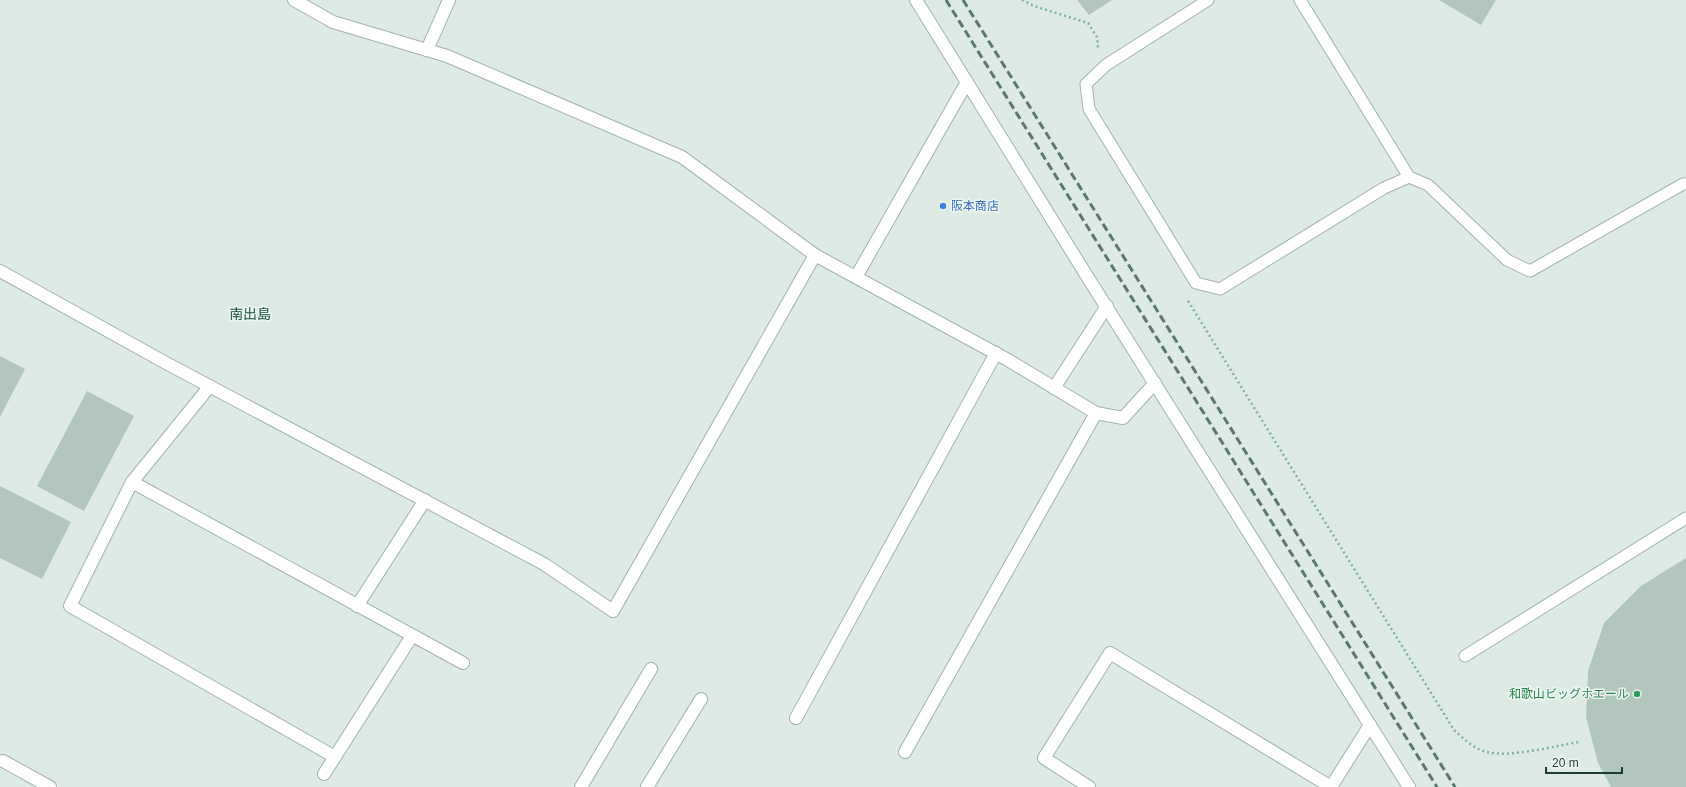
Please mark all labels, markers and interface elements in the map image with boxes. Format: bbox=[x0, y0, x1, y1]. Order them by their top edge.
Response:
place label: 阪本商店 bbox=[951, 199, 999, 213]
marker: 阪本商店 bbox=[938, 201, 948, 211]
district label: 南出島 bbox=[229, 306, 271, 322]
place label: 和歌山ビッグホエール bbox=[1509, 687, 1629, 701]
marker: 和歌山ビッグホエール bbox=[1632, 689, 1642, 699]
scale bar bbox=[1546, 749, 1622, 775]
text: 20 m bbox=[1552, 756, 1579, 770]

